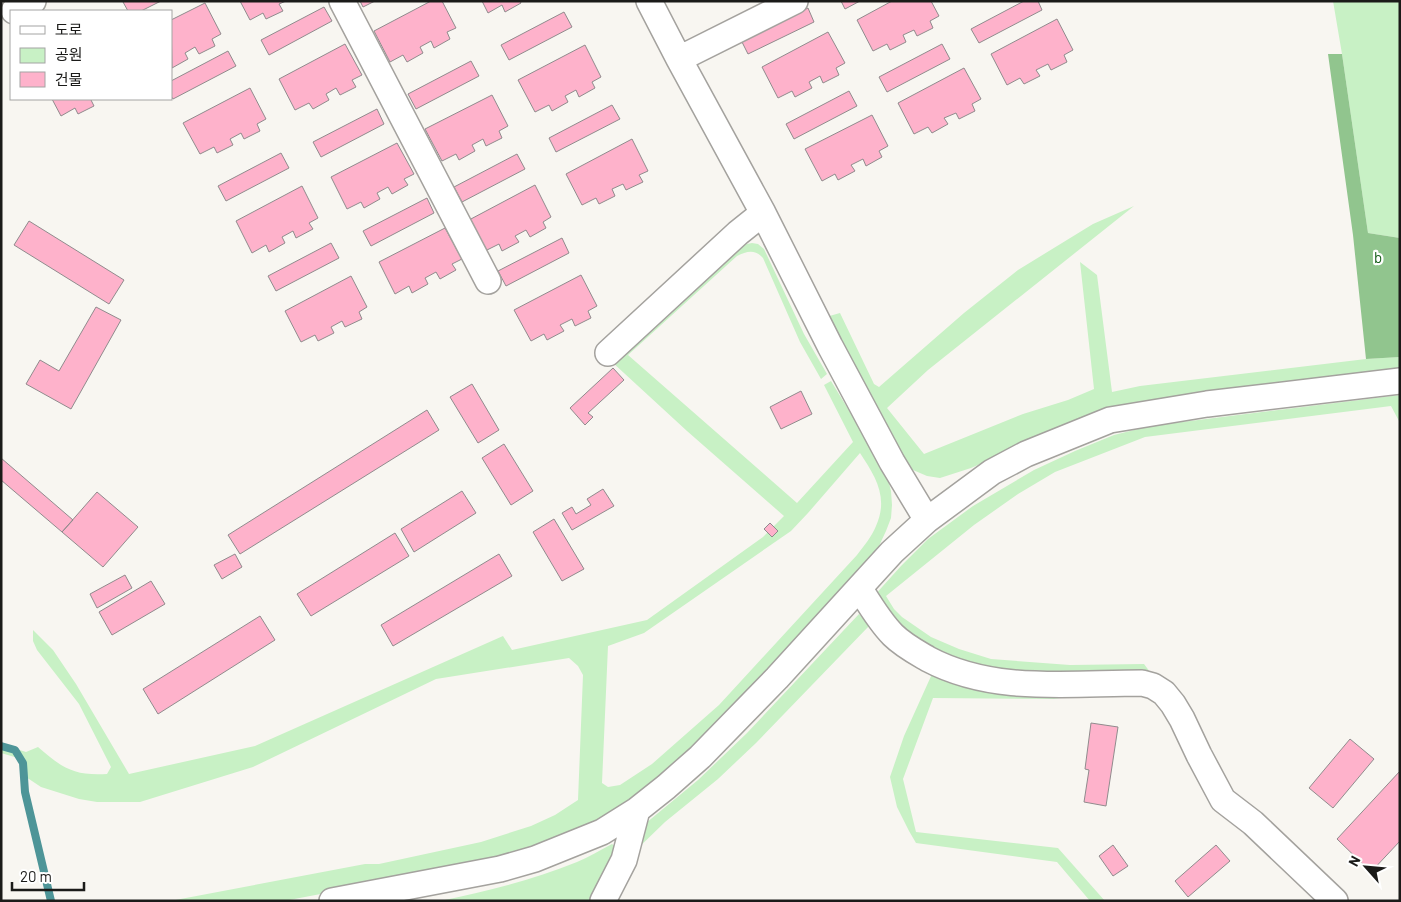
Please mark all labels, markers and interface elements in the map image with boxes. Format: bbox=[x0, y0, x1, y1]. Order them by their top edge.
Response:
legend bbox=[10, 10, 172, 100]
text: 도로 bbox=[55, 20, 83, 38]
text: 공원 bbox=[55, 45, 83, 63]
text: 건물 bbox=[55, 70, 83, 88]
park label: b bbox=[1374, 248, 1382, 266]
north arrow bbox=[1341, 842, 1391, 892]
text: N bbox=[1344, 853, 1364, 869]
scale bar bbox=[12, 860, 85, 892]
text: 20 m bbox=[20, 867, 52, 885]

